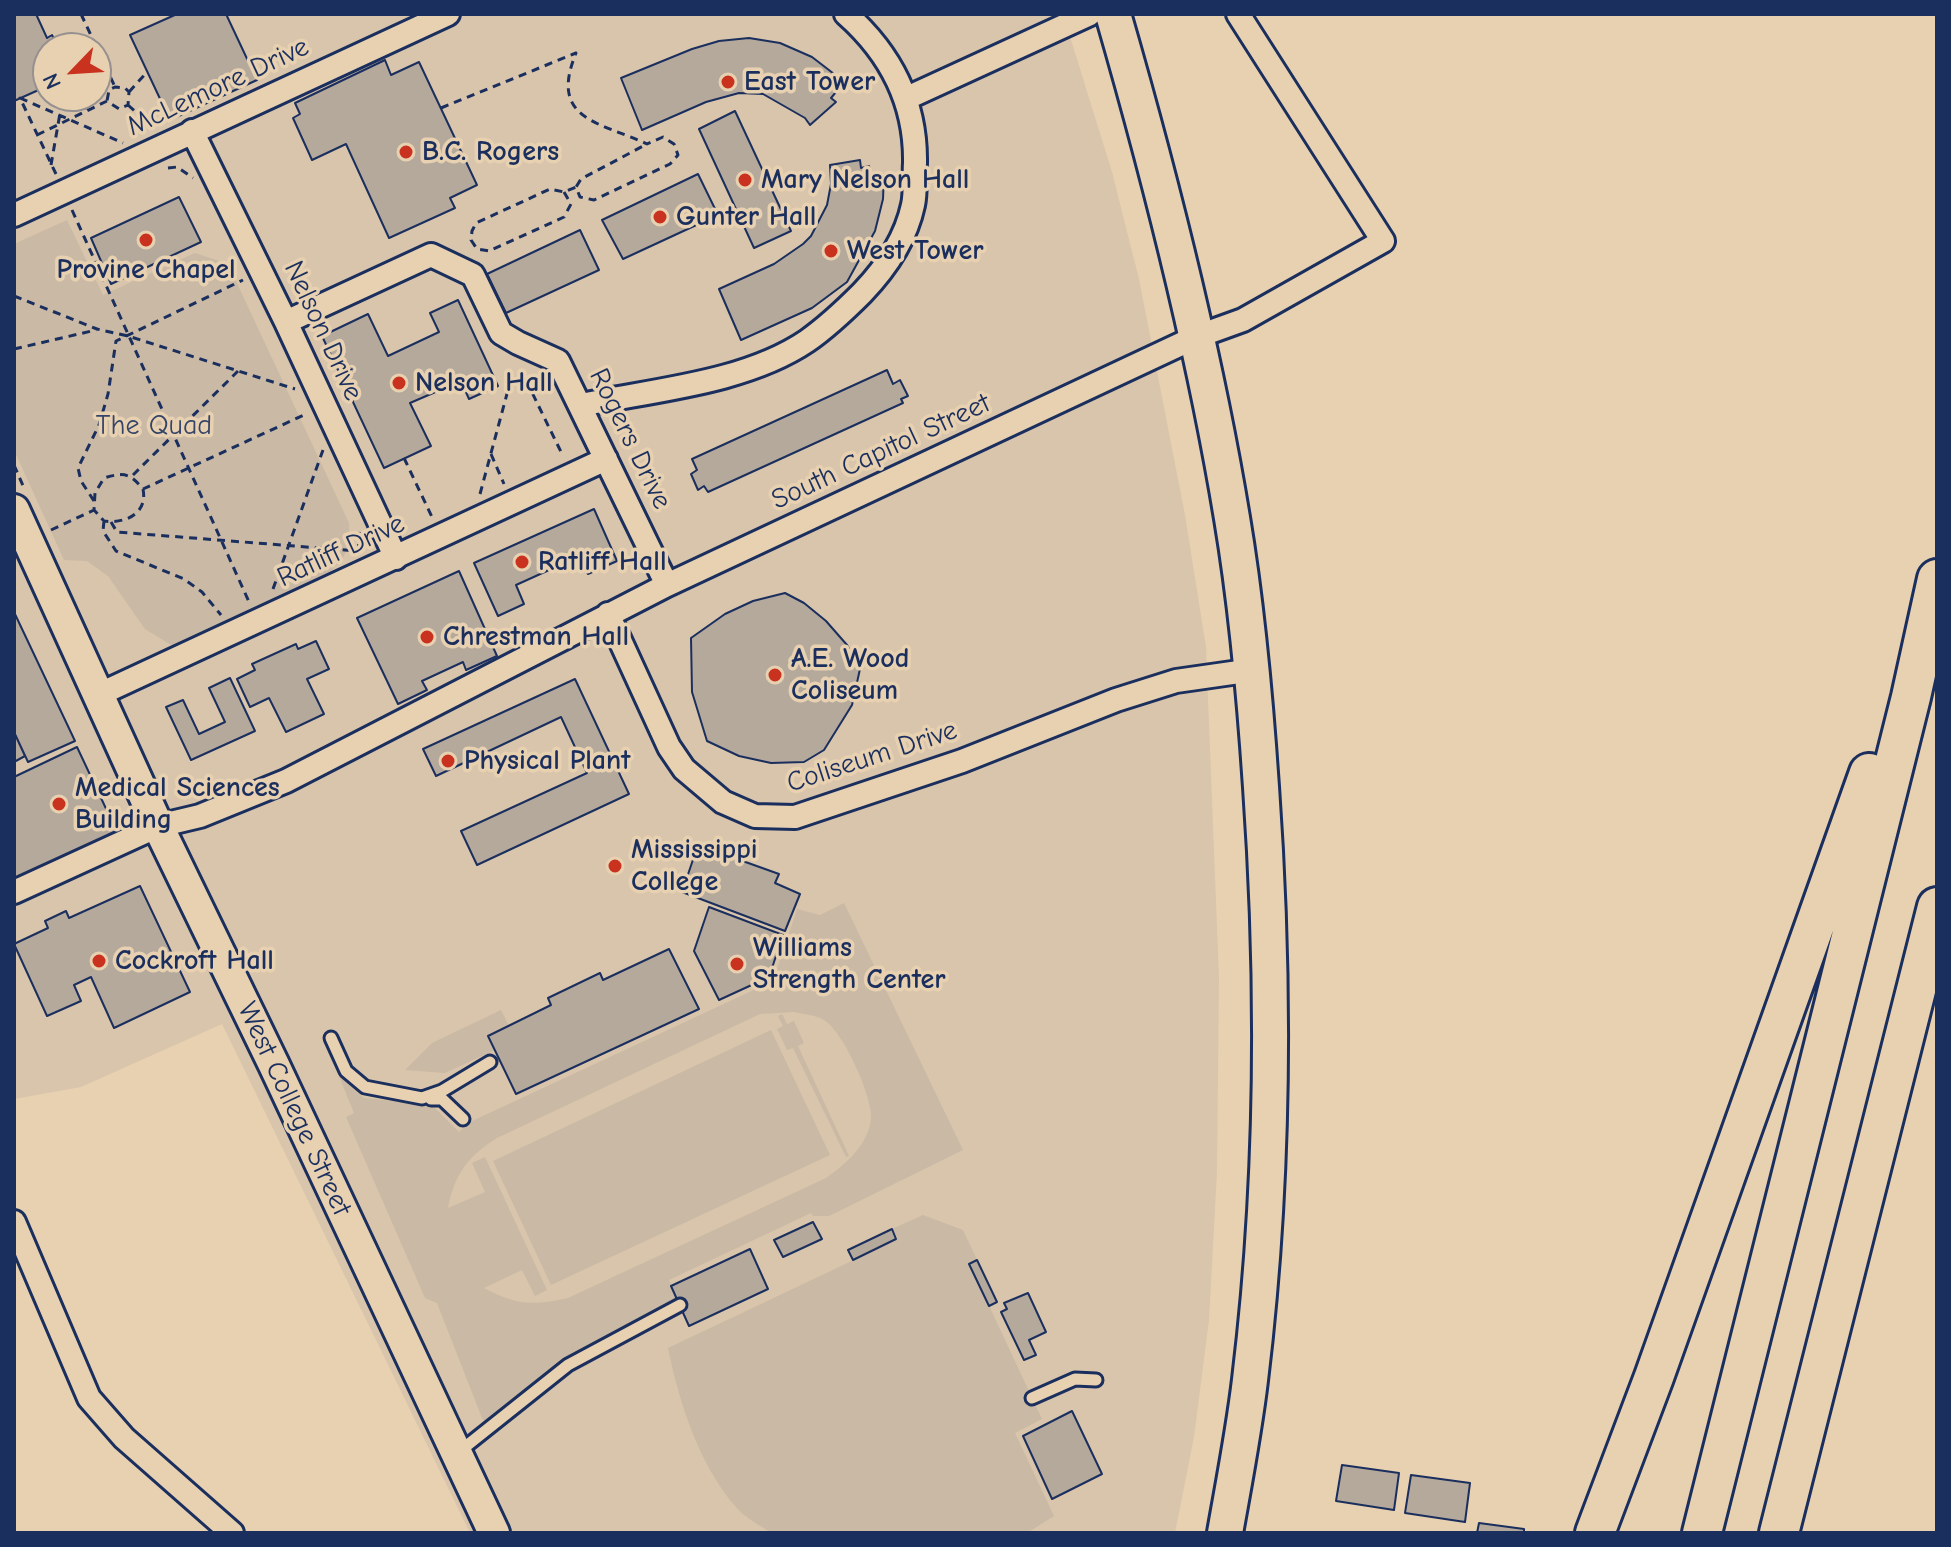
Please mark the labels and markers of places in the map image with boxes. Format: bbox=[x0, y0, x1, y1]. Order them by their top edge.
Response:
place label: East Tower bbox=[744, 65, 875, 99]
marker: East Tower bbox=[719, 73, 737, 91]
place label: B.C. Rogers bbox=[422, 135, 559, 169]
marker: B.C. Rogers bbox=[397, 143, 415, 161]
place label: Mary Nelson Hall bbox=[761, 163, 969, 197]
marker: Mary Nelson Hall bbox=[736, 171, 754, 189]
place label: Gunter Hall bbox=[676, 200, 816, 234]
marker: Gunter Hall bbox=[651, 208, 669, 226]
marker: Provine Chapel bbox=[137, 231, 155, 249]
place label: West Tower bbox=[847, 234, 983, 268]
marker: West Tower bbox=[822, 242, 840, 260]
place label: Provine Chapel bbox=[56, 253, 236, 287]
place label: Nelson Hall bbox=[415, 366, 553, 400]
marker: Nelson Hall bbox=[390, 374, 408, 392]
place label: Ratliff Hall bbox=[538, 545, 667, 579]
marker: Ratliff Hall bbox=[513, 553, 531, 571]
place label: Chrestman Hall bbox=[443, 620, 629, 654]
marker: Chrestman Hall bbox=[418, 628, 436, 646]
place label: A.E. Wood Coliseum bbox=[791, 642, 909, 708]
marker: A.E. Wood Coliseum bbox=[766, 666, 784, 684]
place label: Physical Plant bbox=[464, 744, 630, 778]
marker: Physical Plant bbox=[439, 752, 457, 770]
place label: Medical Sciences Building bbox=[75, 771, 280, 837]
marker: Medical Sciences Building bbox=[50, 795, 68, 813]
place label: Mississippi College bbox=[631, 833, 758, 899]
marker: Mississippi College bbox=[606, 857, 624, 875]
place label: Williams Strength Center bbox=[753, 931, 945, 997]
place label: Cockroft Hall bbox=[115, 944, 274, 978]
marker: Cockroft Hall bbox=[90, 952, 108, 970]
marker: Williams Strength Center bbox=[728, 955, 746, 973]

